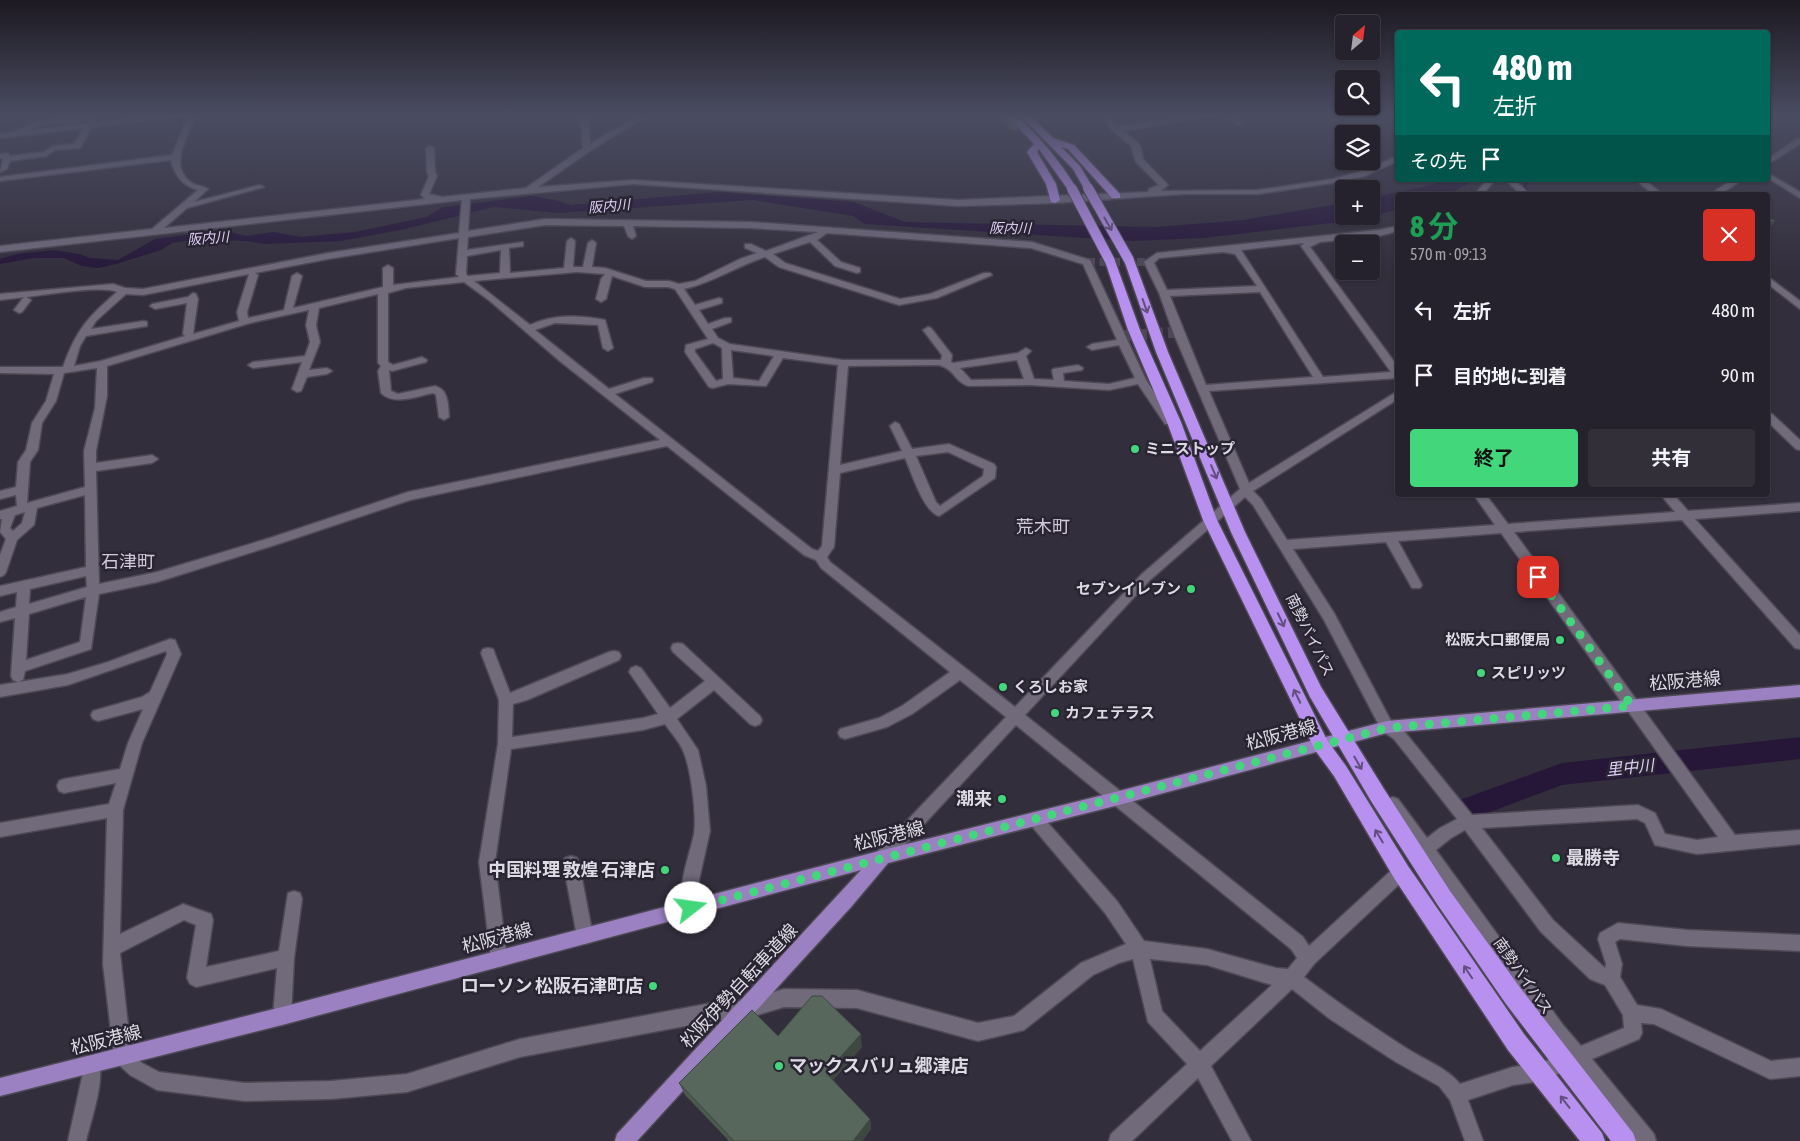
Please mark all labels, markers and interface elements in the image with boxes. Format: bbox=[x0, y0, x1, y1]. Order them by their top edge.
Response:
north arrow bbox=[1335, 15, 1380, 60]
map controls bbox=[1335, 15, 1380, 280]
text: 480 m bbox=[1493, 47, 1572, 87]
icon: left bbox=[1410, 50, 1475, 115]
button: search bbox=[1335, 70, 1380, 115]
text: 左折 bbox=[1493, 93, 1537, 119]
button: layers bbox=[1335, 125, 1380, 170]
icon: arrive bbox=[1477, 145, 1505, 173]
text: その先 bbox=[1410, 150, 1467, 172]
button: + bbox=[1335, 180, 1380, 225]
water label: 阪内川 bbox=[587, 196, 633, 216]
text: 8 分 bbox=[1410, 209, 1458, 243]
button: close bbox=[1703, 209, 1755, 261]
one-way arrow bbox=[1104, 216, 1114, 231]
water label: 阪内川 bbox=[989, 220, 1033, 236]
water label: 阪内川 bbox=[186, 228, 232, 247]
button: − bbox=[1335, 235, 1380, 280]
text: 570 m · 09:13 bbox=[1410, 245, 1487, 263]
icon: left bbox=[1410, 296, 1438, 324]
one-way arrow bbox=[1141, 298, 1150, 313]
text: 480 m bbox=[1712, 299, 1755, 321]
text: 左折 bbox=[1453, 300, 1491, 322]
icon: arrive bbox=[1410, 361, 1438, 389]
text: 90 m bbox=[1721, 364, 1755, 386]
text: 目的地に到着 bbox=[1453, 365, 1567, 387]
button: 終了 bbox=[1410, 429, 1578, 487]
button: 共有 bbox=[1588, 429, 1755, 487]
place label: ミニストップ bbox=[1145, 440, 1235, 457]
marker: ミニストップ bbox=[1129, 443, 1141, 455]
one-way arrow bbox=[1209, 464, 1219, 479]
district label: 荒木町 bbox=[1016, 516, 1070, 537]
district label: 石津町 bbox=[101, 551, 155, 572]
pin bbox=[1517, 556, 1559, 598]
icon: arrive bbox=[1524, 563, 1552, 591]
place label: セブンイレブン bbox=[1076, 580, 1181, 597]
marker: セブンイレブン bbox=[1185, 583, 1197, 595]
street label: 南勢バイパス bbox=[1283, 591, 1338, 679]
one-way arrow bbox=[1277, 612, 1286, 627]
place label: 松阪大口郵便局 bbox=[1445, 631, 1550, 648]
marker: 松阪大口郵便局 bbox=[1554, 634, 1566, 646]
place label: スピリッツ bbox=[1491, 664, 1566, 681]
marker: スピリッツ bbox=[1475, 667, 1487, 679]
street label: 松阪港線 bbox=[1648, 667, 1722, 694]
place label: くろしお家 bbox=[1013, 678, 1088, 695]
marker: くろしお家 bbox=[997, 681, 1009, 693]
one-way arrow bbox=[1292, 689, 1301, 704]
place label: カフェテラス bbox=[1065, 704, 1155, 721]
marker: カフェテラス bbox=[1049, 707, 1061, 719]
street label: 松阪港線 bbox=[1243, 715, 1318, 754]
one-way arrow bbox=[1354, 755, 1364, 769]
water label: 里中川 bbox=[1605, 755, 1657, 778]
place label: 潮来 bbox=[956, 788, 992, 809]
marker: 潮来 bbox=[996, 793, 1008, 805]
street label: 松阪港線 bbox=[851, 817, 926, 854]
one-way arrow bbox=[1374, 830, 1384, 844]
place label: 最勝寺 bbox=[1566, 847, 1620, 868]
marker: 最勝寺 bbox=[1550, 852, 1562, 864]
place label: 中国料理 敦煌 石津店 bbox=[488, 859, 655, 880]
marker: 中国料理 敦煌 石津店 bbox=[659, 864, 671, 876]
position arrow bbox=[664, 881, 716, 933]
street label: 松阪港線 bbox=[459, 918, 534, 957]
street label: 松阪伊勢自転車道線 bbox=[676, 919, 802, 1052]
street label: 南勢バイパス bbox=[1491, 934, 1556, 1017]
one-way arrow bbox=[1463, 965, 1473, 979]
place label: ローソン 松阪石津町店 bbox=[461, 975, 643, 996]
marker: ローソン 松阪石津町店 bbox=[647, 980, 659, 992]
street label: 松阪港線 bbox=[68, 1021, 143, 1058]
place label: マックスバリュ郷津店 bbox=[789, 1055, 968, 1076]
marker: マックスバリュ郷津店 bbox=[773, 1060, 785, 1072]
one-way arrow bbox=[1559, 1096, 1570, 1109]

